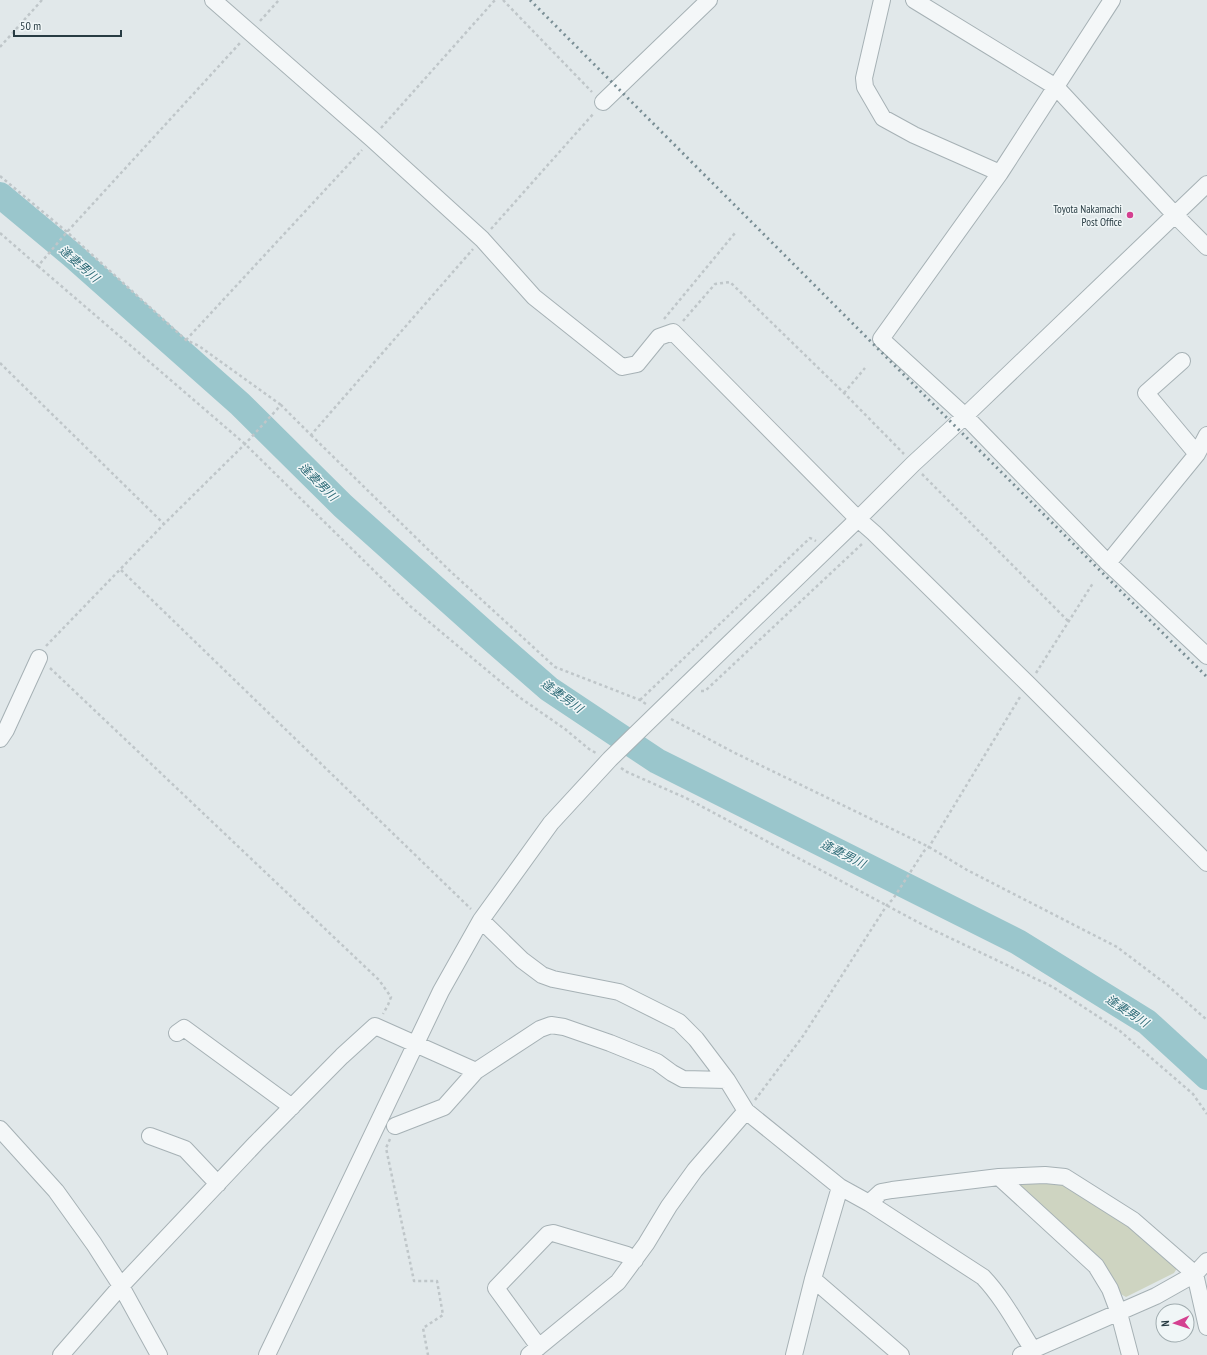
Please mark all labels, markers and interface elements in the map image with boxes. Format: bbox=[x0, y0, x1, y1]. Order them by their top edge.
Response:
scale bar bbox=[14, 12, 121, 38]
text: 50 m bbox=[20, 18, 41, 33]
place label: Toyota Nakamachi Post Office bbox=[1053, 202, 1122, 229]
marker: Toyota Nakamachi Post Office bbox=[1125, 210, 1135, 220]
water label: 逢妻男川 bbox=[56, 242, 104, 286]
water label: 逢妻男川 bbox=[296, 459, 342, 505]
water label: 逢妻男川 bbox=[538, 675, 588, 717]
water label: 逢妻男川 bbox=[818, 836, 870, 872]
water label: 逢妻男川 bbox=[1103, 991, 1153, 1031]
north arrow bbox=[1155, 1303, 1195, 1343]
text: N bbox=[1158, 1320, 1172, 1327]

